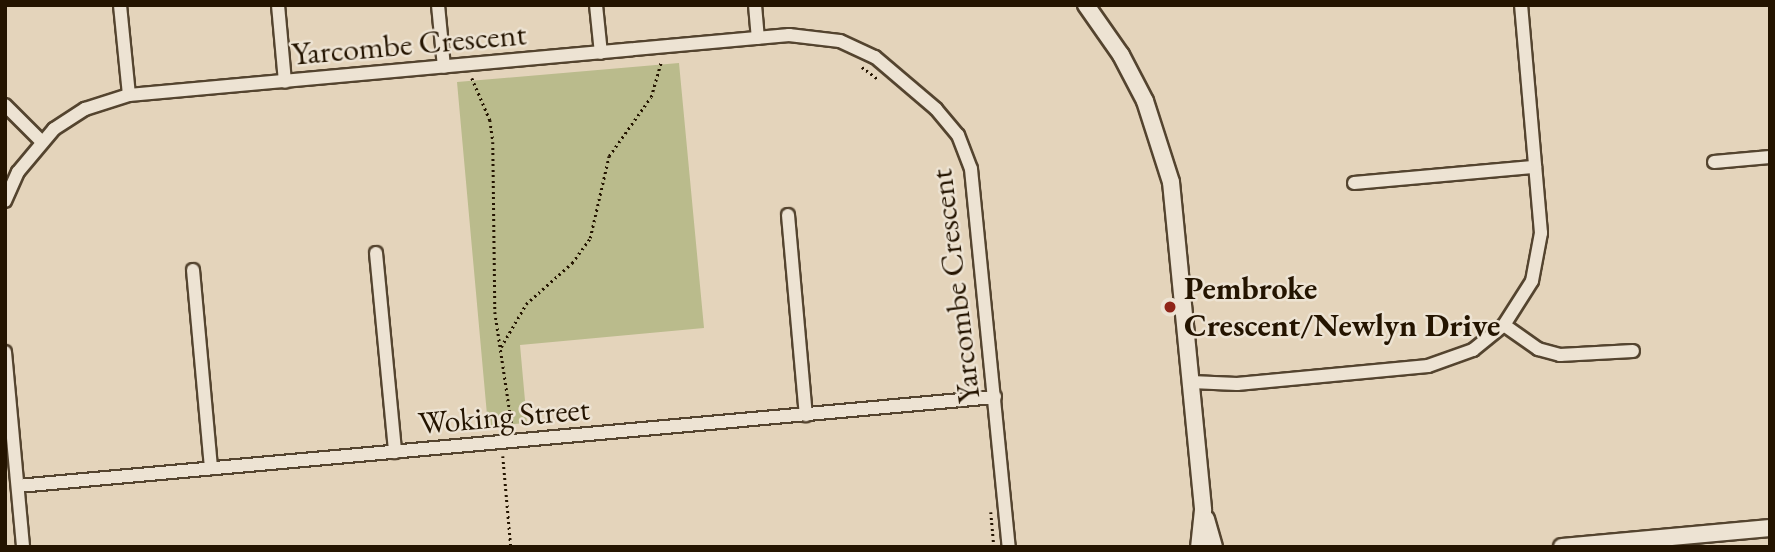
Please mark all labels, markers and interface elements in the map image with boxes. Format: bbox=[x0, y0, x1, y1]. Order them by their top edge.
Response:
street label: Yarcombe Crescent bbox=[290, 15, 528, 73]
street label: Yarcombe Crescent bbox=[922, 167, 988, 405]
place label: Pembroke Crescent/Newlyn Drive bbox=[1184, 270, 1500, 345]
marker: Pembroke Crescent/Newlyn Drive bbox=[1162, 299, 1178, 315]
street label: Woking Street bbox=[417, 389, 591, 443]

